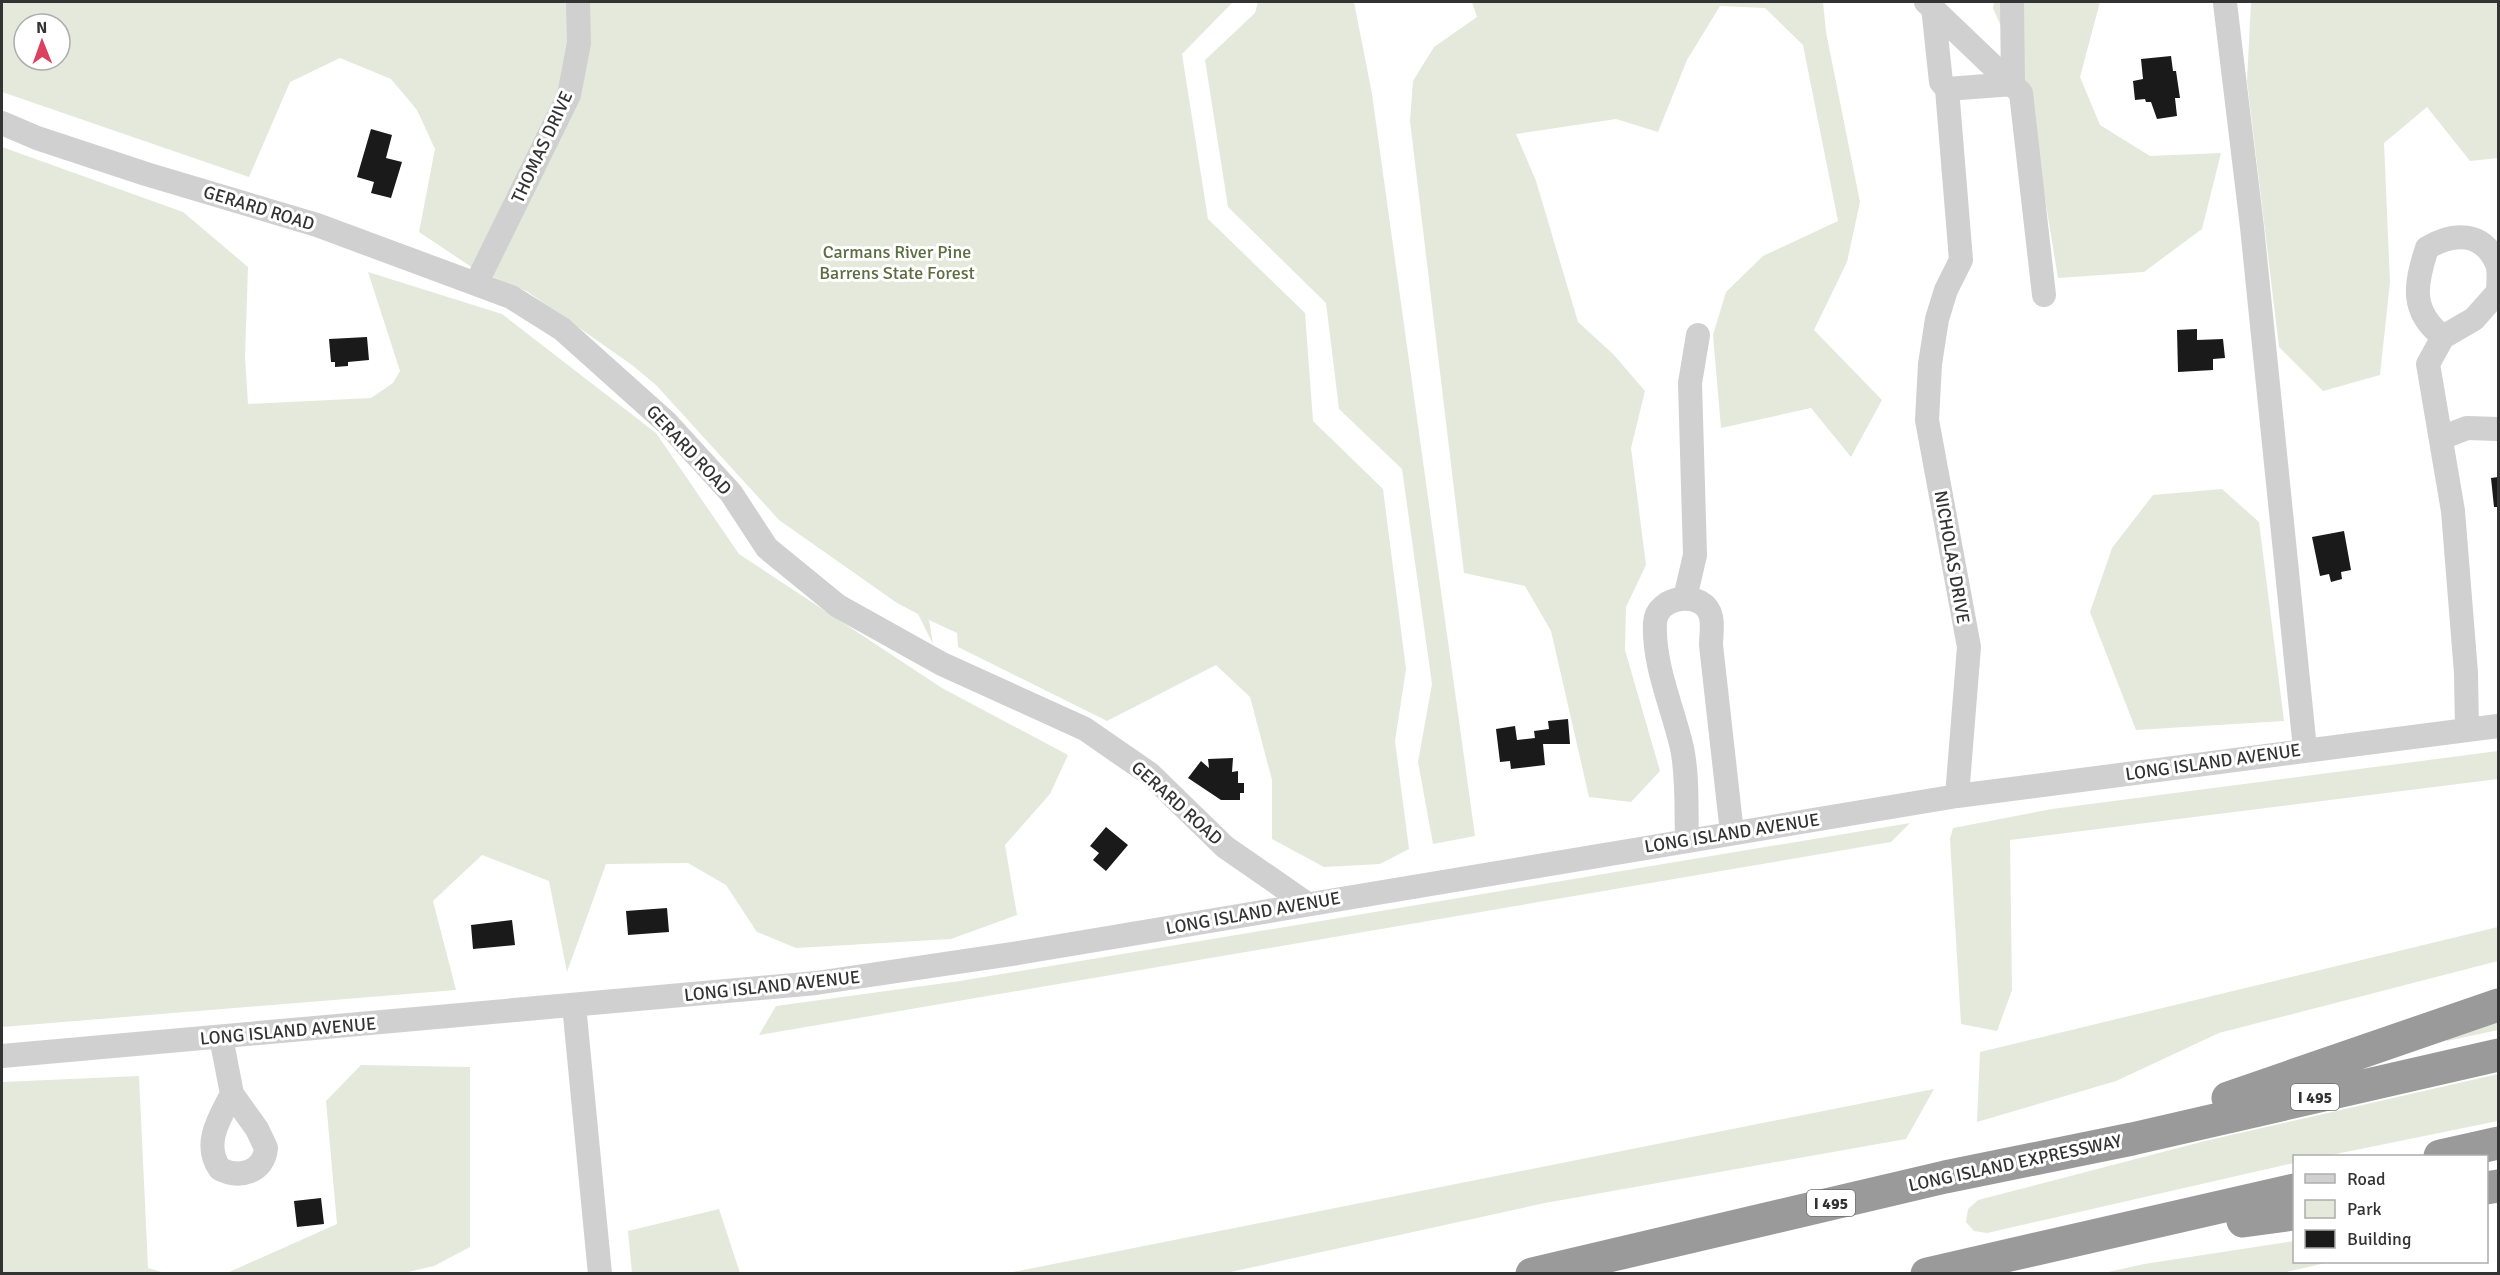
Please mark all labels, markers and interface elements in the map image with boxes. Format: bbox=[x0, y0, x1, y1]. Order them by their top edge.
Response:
north arrow bbox=[12, 12, 72, 72]
text: N bbox=[36, 18, 47, 38]
street label: THOMAS DRIVE bbox=[507, 88, 577, 206]
street label: GERARD ROAD bbox=[201, 181, 317, 235]
park label: Carmans River Pine Barrens State Forest bbox=[819, 241, 975, 284]
street label: GERARD ROAD bbox=[642, 401, 736, 499]
street label: NICHOLAS DRIVE bbox=[1929, 489, 1975, 625]
street label: LONG ISLAND AVENUE bbox=[2124, 739, 2302, 785]
street label: GERARD ROAD bbox=[1127, 756, 1227, 850]
street label: LONG ISLAND AVENUE bbox=[1643, 808, 1821, 858]
street label: LONG ISLAND AVENUE bbox=[1164, 887, 1342, 939]
street label: LONG ISLAND AVENUE bbox=[683, 966, 861, 1006]
street label: LONG ISLAND AVENUE bbox=[199, 1012, 377, 1050]
road number: I 495 bbox=[2291, 1084, 2339, 1110]
street label: LONG ISLAND EXPRESSWAY bbox=[1906, 1130, 2124, 1196]
legend bbox=[2293, 1155, 2488, 1263]
text: Road bbox=[2347, 1168, 2386, 1190]
road number: I 495 bbox=[1807, 1190, 1855, 1216]
text: Park bbox=[2347, 1198, 2382, 1220]
text: Building bbox=[2347, 1228, 2411, 1250]

